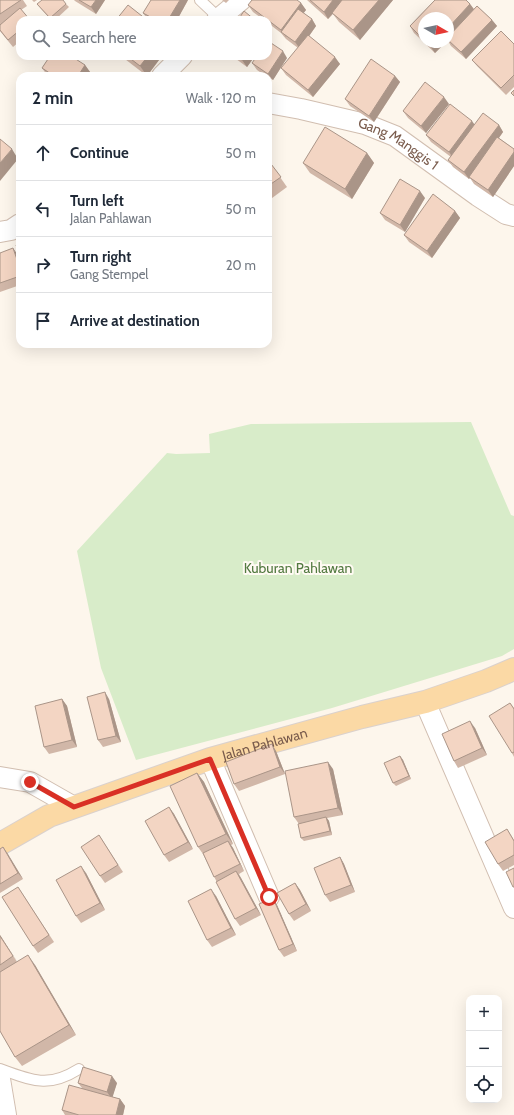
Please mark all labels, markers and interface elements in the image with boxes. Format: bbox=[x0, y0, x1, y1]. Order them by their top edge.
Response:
north arrow bbox=[418, 12, 454, 48]
search box bbox=[16, 16, 272, 60]
icon: search bbox=[30, 27, 52, 49]
text: Search here bbox=[62, 29, 137, 47]
text: 2 min bbox=[32, 88, 73, 108]
text: Walk · 120 m bbox=[186, 90, 256, 106]
street label: Gang Manggis 1 bbox=[356, 114, 442, 174]
icon: ahead bbox=[32, 142, 54, 164]
text: Continue bbox=[70, 144, 129, 162]
text: 50 m bbox=[226, 145, 256, 161]
text: Turn left bbox=[70, 192, 124, 210]
icon: left bbox=[32, 198, 54, 220]
text: 50 m bbox=[226, 201, 256, 217]
text: Jalan Pahlawan bbox=[70, 210, 151, 226]
text: Turn right bbox=[70, 248, 131, 266]
icon: right bbox=[32, 254, 54, 276]
text: 20 m bbox=[226, 257, 256, 273]
text: Gang Stempel bbox=[70, 266, 148, 282]
icon: arrive bbox=[32, 310, 54, 332]
text: Arrive at destination bbox=[70, 312, 200, 330]
park label: Kuburan Pahlawan bbox=[244, 559, 352, 577]
street label: Jalan Pahlawan bbox=[219, 723, 310, 765]
route end bbox=[21, 773, 39, 791]
route start bbox=[260, 888, 278, 906]
map controls bbox=[466, 995, 502, 1103]
button: + bbox=[466, 995, 502, 1031]
button: − bbox=[466, 1031, 502, 1067]
button: locate bbox=[466, 1067, 502, 1103]

